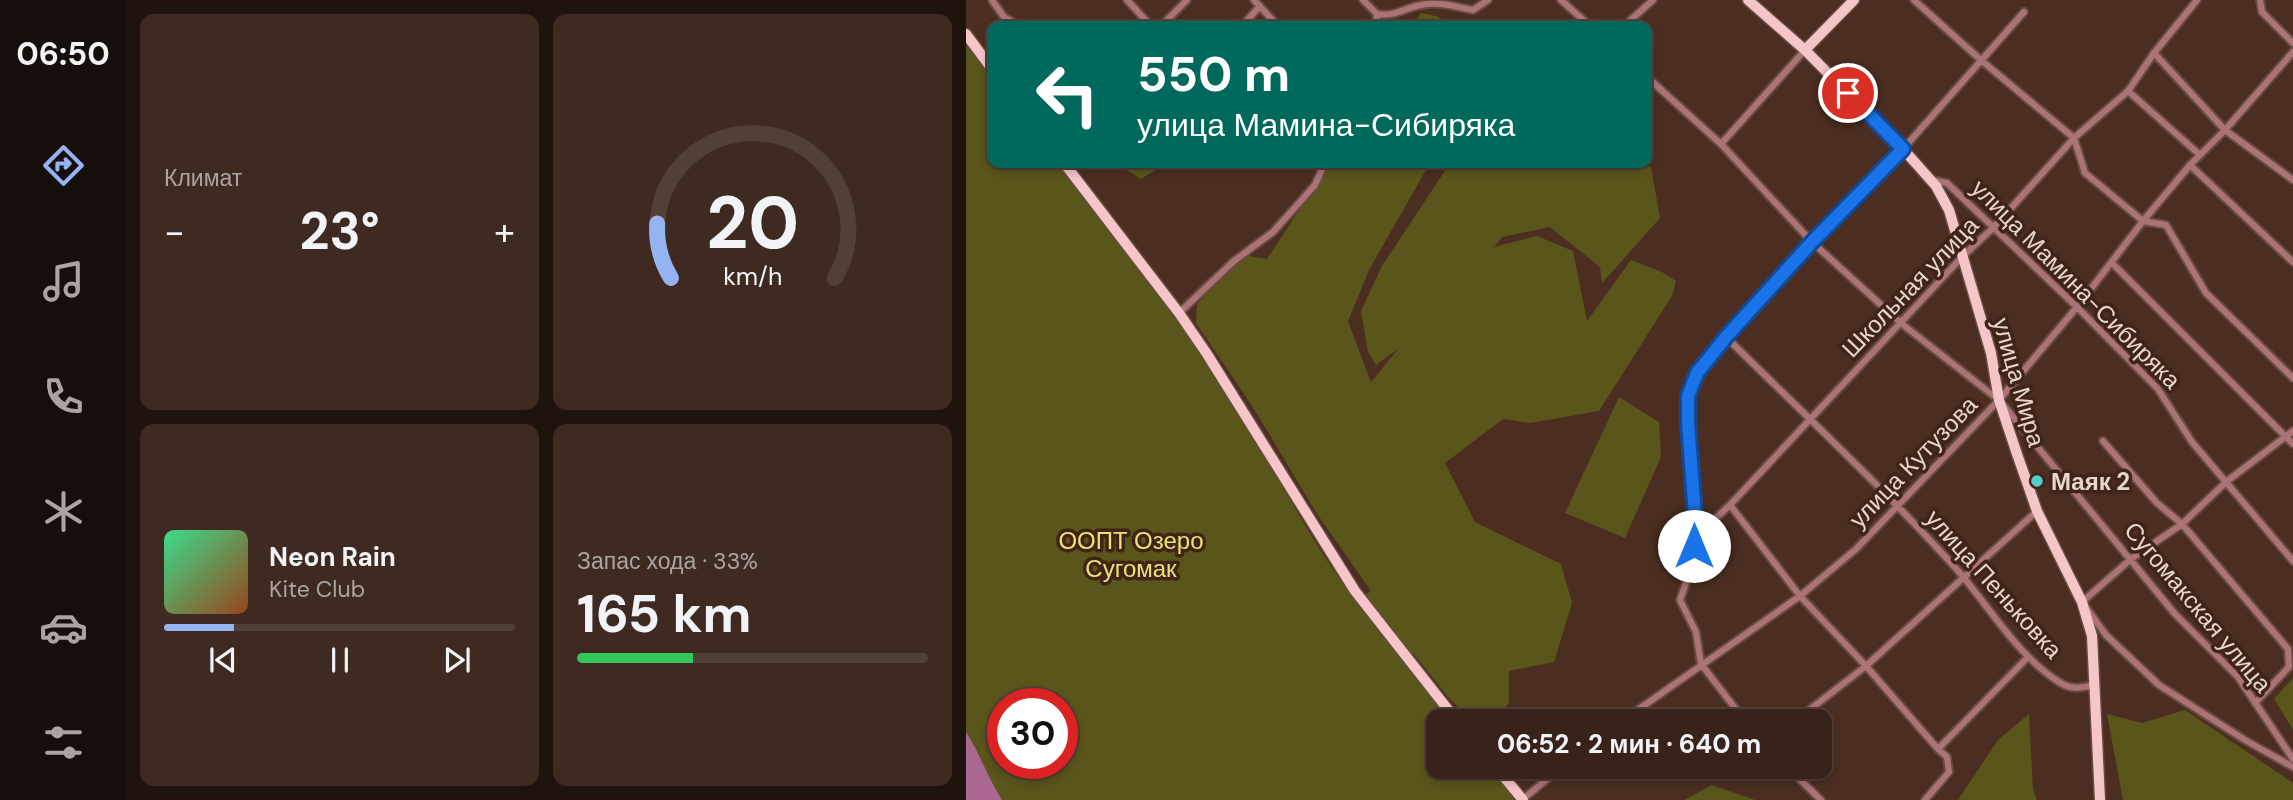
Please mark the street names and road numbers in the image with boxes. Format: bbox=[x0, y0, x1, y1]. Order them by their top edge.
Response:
street label: улица Мамина-Сибиряка bbox=[1965, 173, 2188, 396]
street label: Школьная улица bbox=[1835, 210, 1986, 364]
street label: улица Мира bbox=[1986, 314, 2052, 451]
street label: улица Кутузова bbox=[1842, 389, 1984, 534]
street label: улица Пеньковка bbox=[1919, 503, 2070, 665]
street label: Сугомакская улица bbox=[2118, 515, 2279, 699]

